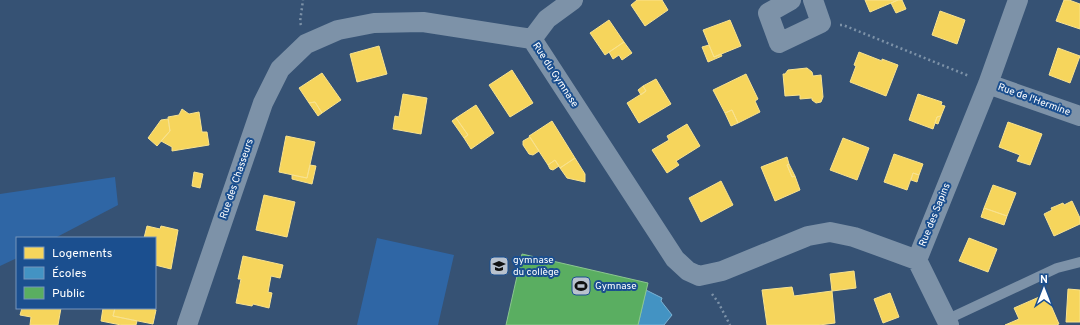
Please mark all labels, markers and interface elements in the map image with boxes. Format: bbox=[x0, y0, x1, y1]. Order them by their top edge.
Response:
street label: Rue du Gymnase bbox=[529, 40, 581, 110]
street label: Rue de l'Hermine bbox=[996, 81, 1072, 119]
street label: Rue des Chasseurs bbox=[217, 137, 257, 221]
street label: Rue des Sapins bbox=[916, 181, 954, 249]
legend bbox=[16, 237, 156, 309]
text: Logements bbox=[52, 246, 112, 262]
place label: gymnase du collège bbox=[513, 254, 559, 279]
school or university icon: gymnase du collège bbox=[488, 255, 510, 277]
text: Écoles bbox=[52, 266, 87, 282]
north arrow bbox=[1024, 269, 1064, 309]
text: N bbox=[1040, 273, 1048, 287]
sports icon: Gymnase bbox=[570, 275, 592, 297]
place label: Gymnase bbox=[595, 280, 637, 293]
text: Public bbox=[52, 286, 85, 302]

